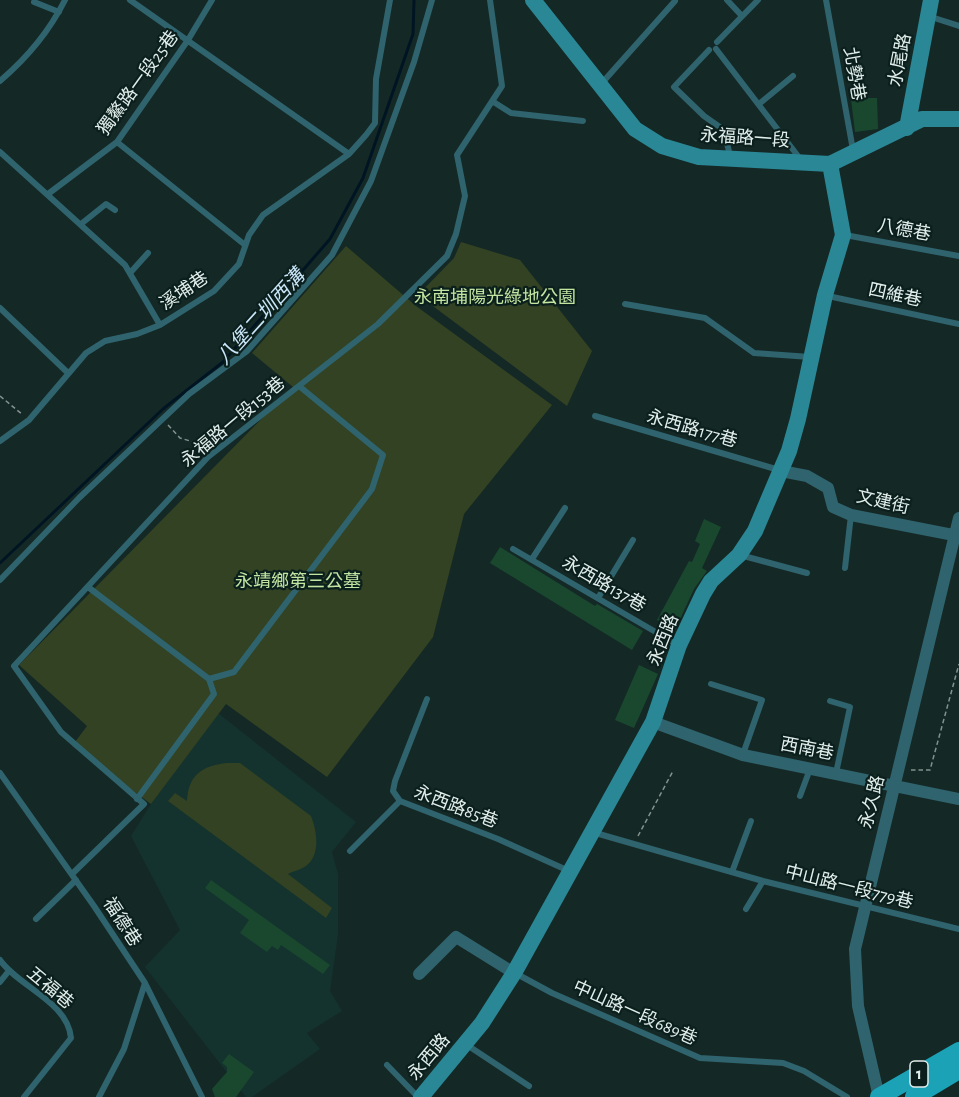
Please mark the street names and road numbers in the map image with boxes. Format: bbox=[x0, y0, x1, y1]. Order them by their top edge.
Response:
street label: 獨鰲路一段25巷 bbox=[93, 27, 183, 139]
street label: 水尾路 bbox=[884, 31, 916, 89]
street label: 北勢巷 bbox=[839, 46, 869, 102]
street label: 永福路一段 bbox=[699, 124, 791, 152]
street label: 八德巷 bbox=[876, 215, 932, 245]
street label: 溪埔巷 bbox=[156, 267, 212, 315]
street label: 四維巷 bbox=[866, 279, 924, 311]
street label: 永福路一段153巷 bbox=[177, 372, 289, 472]
street label: 永西路177巷 bbox=[644, 406, 740, 452]
street label: 文建街 bbox=[854, 485, 912, 519]
street label: 永西路137巷 bbox=[558, 551, 650, 617]
street label: 永西路 bbox=[643, 611, 683, 669]
street label: 西南巷 bbox=[778, 733, 836, 765]
street label: 永久路 bbox=[855, 773, 889, 831]
street label: 永西路85巷 bbox=[411, 781, 501, 833]
street label: 中山路一段779巷 bbox=[783, 861, 915, 913]
street label: 福德巷 bbox=[98, 893, 146, 951]
street label: 五福巷 bbox=[22, 962, 78, 1014]
street label: 中山路一段689巷 bbox=[570, 976, 700, 1050]
street label: 永西路 bbox=[403, 1029, 455, 1085]
road number: 1 bbox=[910, 1061, 928, 1087]

